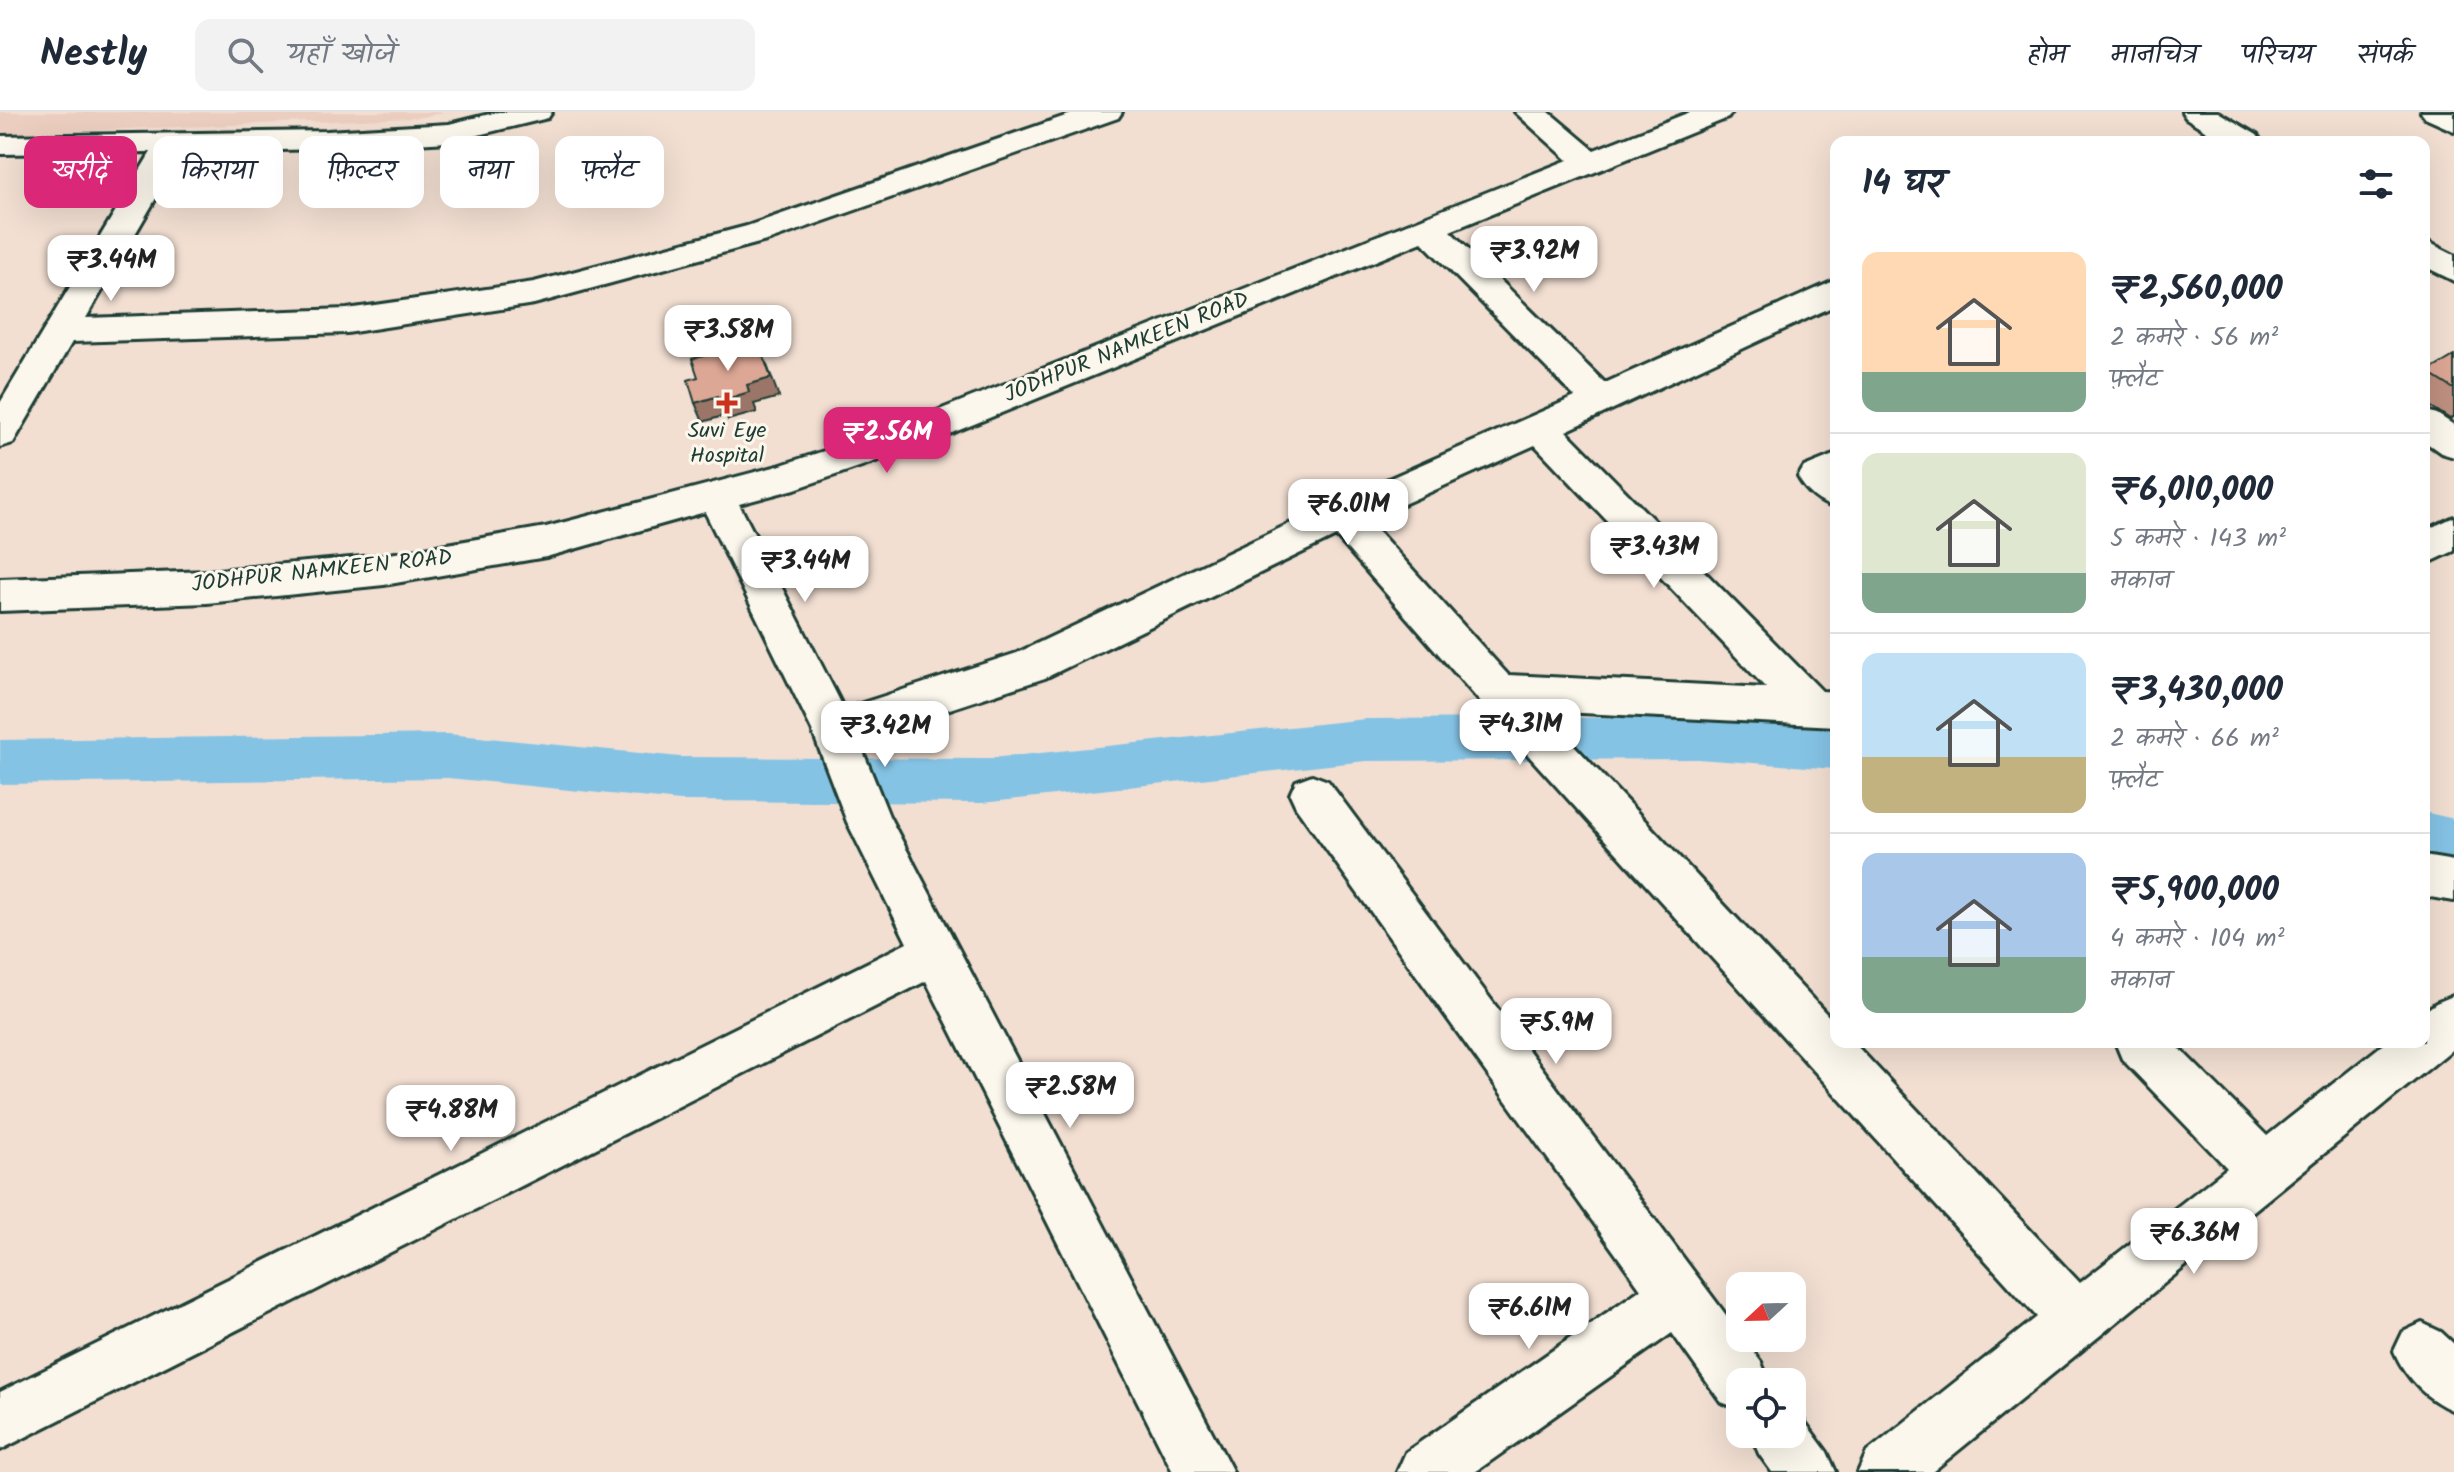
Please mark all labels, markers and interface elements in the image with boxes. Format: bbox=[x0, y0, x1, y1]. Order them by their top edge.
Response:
search box bbox=[195, 19, 755, 91]
text: Nestly bbox=[40, 25, 147, 85]
text: यहाँ खोजें bbox=[287, 31, 396, 79]
icon: search bbox=[223, 33, 267, 77]
text: होम bbox=[2027, 33, 2066, 78]
text: मानचित्र bbox=[2110, 33, 2198, 78]
text: परिचय bbox=[2242, 33, 2313, 78]
text: संपर्क bbox=[2357, 33, 2414, 78]
chip: खरीदें bbox=[24, 136, 137, 208]
chip: किराया bbox=[153, 136, 283, 208]
chip: फ़िल्टर bbox=[299, 136, 424, 208]
chip: नया bbox=[440, 136, 539, 208]
chip: फ़्लैट bbox=[555, 136, 664, 208]
text: 14 घर bbox=[1862, 157, 1944, 211]
icon: filters bbox=[2354, 162, 2398, 206]
pin: ₹3.92M bbox=[1469, 226, 1599, 294]
text: ₹3.92M bbox=[1489, 231, 1579, 273]
pin: ₹3.44M bbox=[46, 235, 176, 303]
text: ₹3.44M bbox=[65, 240, 157, 282]
text: ₹2,560,000 bbox=[2110, 263, 2283, 317]
street label: JODHPUR NAMKEEN ROAD bbox=[999, 283, 1255, 413]
icon: home bbox=[1926, 284, 2022, 380]
pin: ₹3.58M bbox=[663, 305, 793, 373]
text: ₹3.58M bbox=[682, 310, 774, 352]
text: 2 कमरे · 56 m² bbox=[2110, 317, 2278, 359]
text: फ़्लैट bbox=[2110, 359, 2160, 401]
marker: Suvi Eye Hospital bbox=[716, 392, 738, 414]
pin: ₹2.56M bbox=[822, 407, 952, 475]
text: ₹2.56M bbox=[842, 412, 932, 454]
place label: Suvi Eye Hospital bbox=[688, 414, 766, 474]
text: ₹6,010,000 bbox=[2110, 464, 2273, 518]
pin: ₹6.01M bbox=[1283, 479, 1413, 547]
text: ₹6.01M bbox=[1306, 484, 1390, 526]
icon: home bbox=[1926, 485, 2022, 581]
text: 5 कमरे · 143 m² bbox=[2110, 518, 2286, 560]
pin: ₹3.43M bbox=[1589, 522, 1719, 590]
text: ₹3.43M bbox=[1608, 527, 1700, 569]
pin: ₹3.44M bbox=[740, 536, 870, 604]
street label: JODHPUR NAMKEEN ROAD bbox=[190, 541, 454, 603]
text: ₹3.44M bbox=[759, 541, 851, 583]
text: मकान bbox=[2110, 560, 2171, 602]
text: ₹3,430,000 bbox=[2110, 664, 2283, 718]
icon: home bbox=[1926, 685, 2022, 781]
pin: ₹4.31M bbox=[1455, 699, 1585, 767]
pin: ₹3.42M bbox=[820, 701, 950, 769]
text: ₹4.31M bbox=[1478, 704, 1562, 746]
text: ₹3.42M bbox=[839, 706, 931, 748]
text: 2 कमरे · 66 m² bbox=[2110, 718, 2279, 760]
text: फ़्लैट bbox=[2110, 760, 2160, 802]
text: ₹5,900,000 bbox=[2110, 864, 2279, 918]
icon: home bbox=[1926, 885, 2022, 981]
text: 4 कमरे · 104 m² bbox=[2110, 918, 2285, 960]
text: मकान bbox=[2110, 960, 2171, 1002]
pin: ₹5.9M bbox=[1500, 998, 1612, 1066]
text: ₹5.9M bbox=[1519, 1003, 1593, 1045]
pin: ₹2.58M bbox=[1005, 1062, 1135, 1130]
text: ₹2.58M bbox=[1024, 1067, 1116, 1109]
pin: ₹4.88M bbox=[386, 1085, 516, 1153]
text: ₹4.88M bbox=[404, 1090, 498, 1132]
pin: ₹6.36M bbox=[2129, 1208, 2259, 1276]
text: ₹6.36M bbox=[2149, 1213, 2239, 1255]
north arrow bbox=[1726, 1272, 1806, 1352]
map controls bbox=[1726, 1272, 1806, 1448]
pin: ₹6.61M bbox=[1464, 1283, 1594, 1351]
text: ₹6.61M bbox=[1487, 1288, 1571, 1330]
button: locate bbox=[1726, 1368, 1806, 1448]

